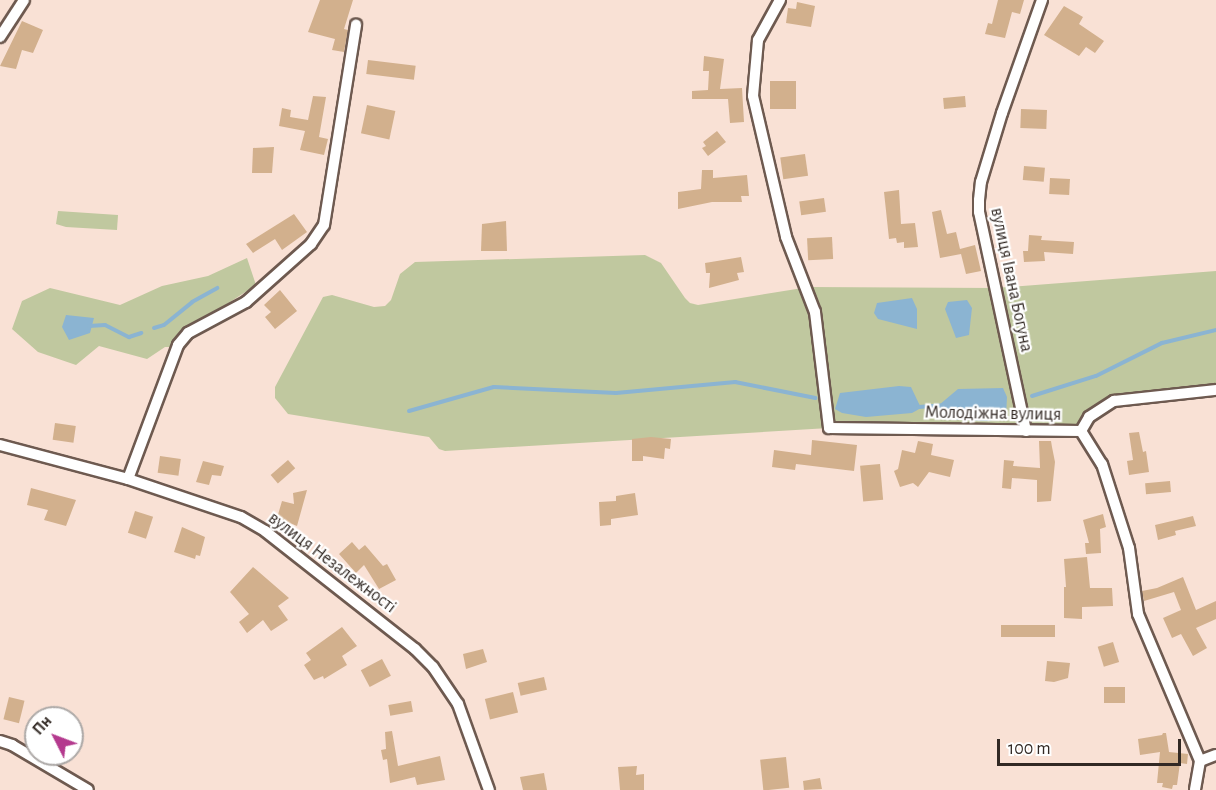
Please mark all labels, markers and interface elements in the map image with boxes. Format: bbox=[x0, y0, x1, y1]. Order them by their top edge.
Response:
street label: вулиця Івана Богуна bbox=[985, 206, 1037, 354]
street label: Молодіжна вулиця bbox=[924, 402, 1062, 426]
street label: вулиця Незалежності bbox=[264, 508, 400, 618]
north arrow bbox=[24, 706, 84, 766]
text: Пн bbox=[30, 713, 55, 738]
scale bar bbox=[1000, 727, 1184, 765]
text: 100 m bbox=[1008, 740, 1051, 758]

